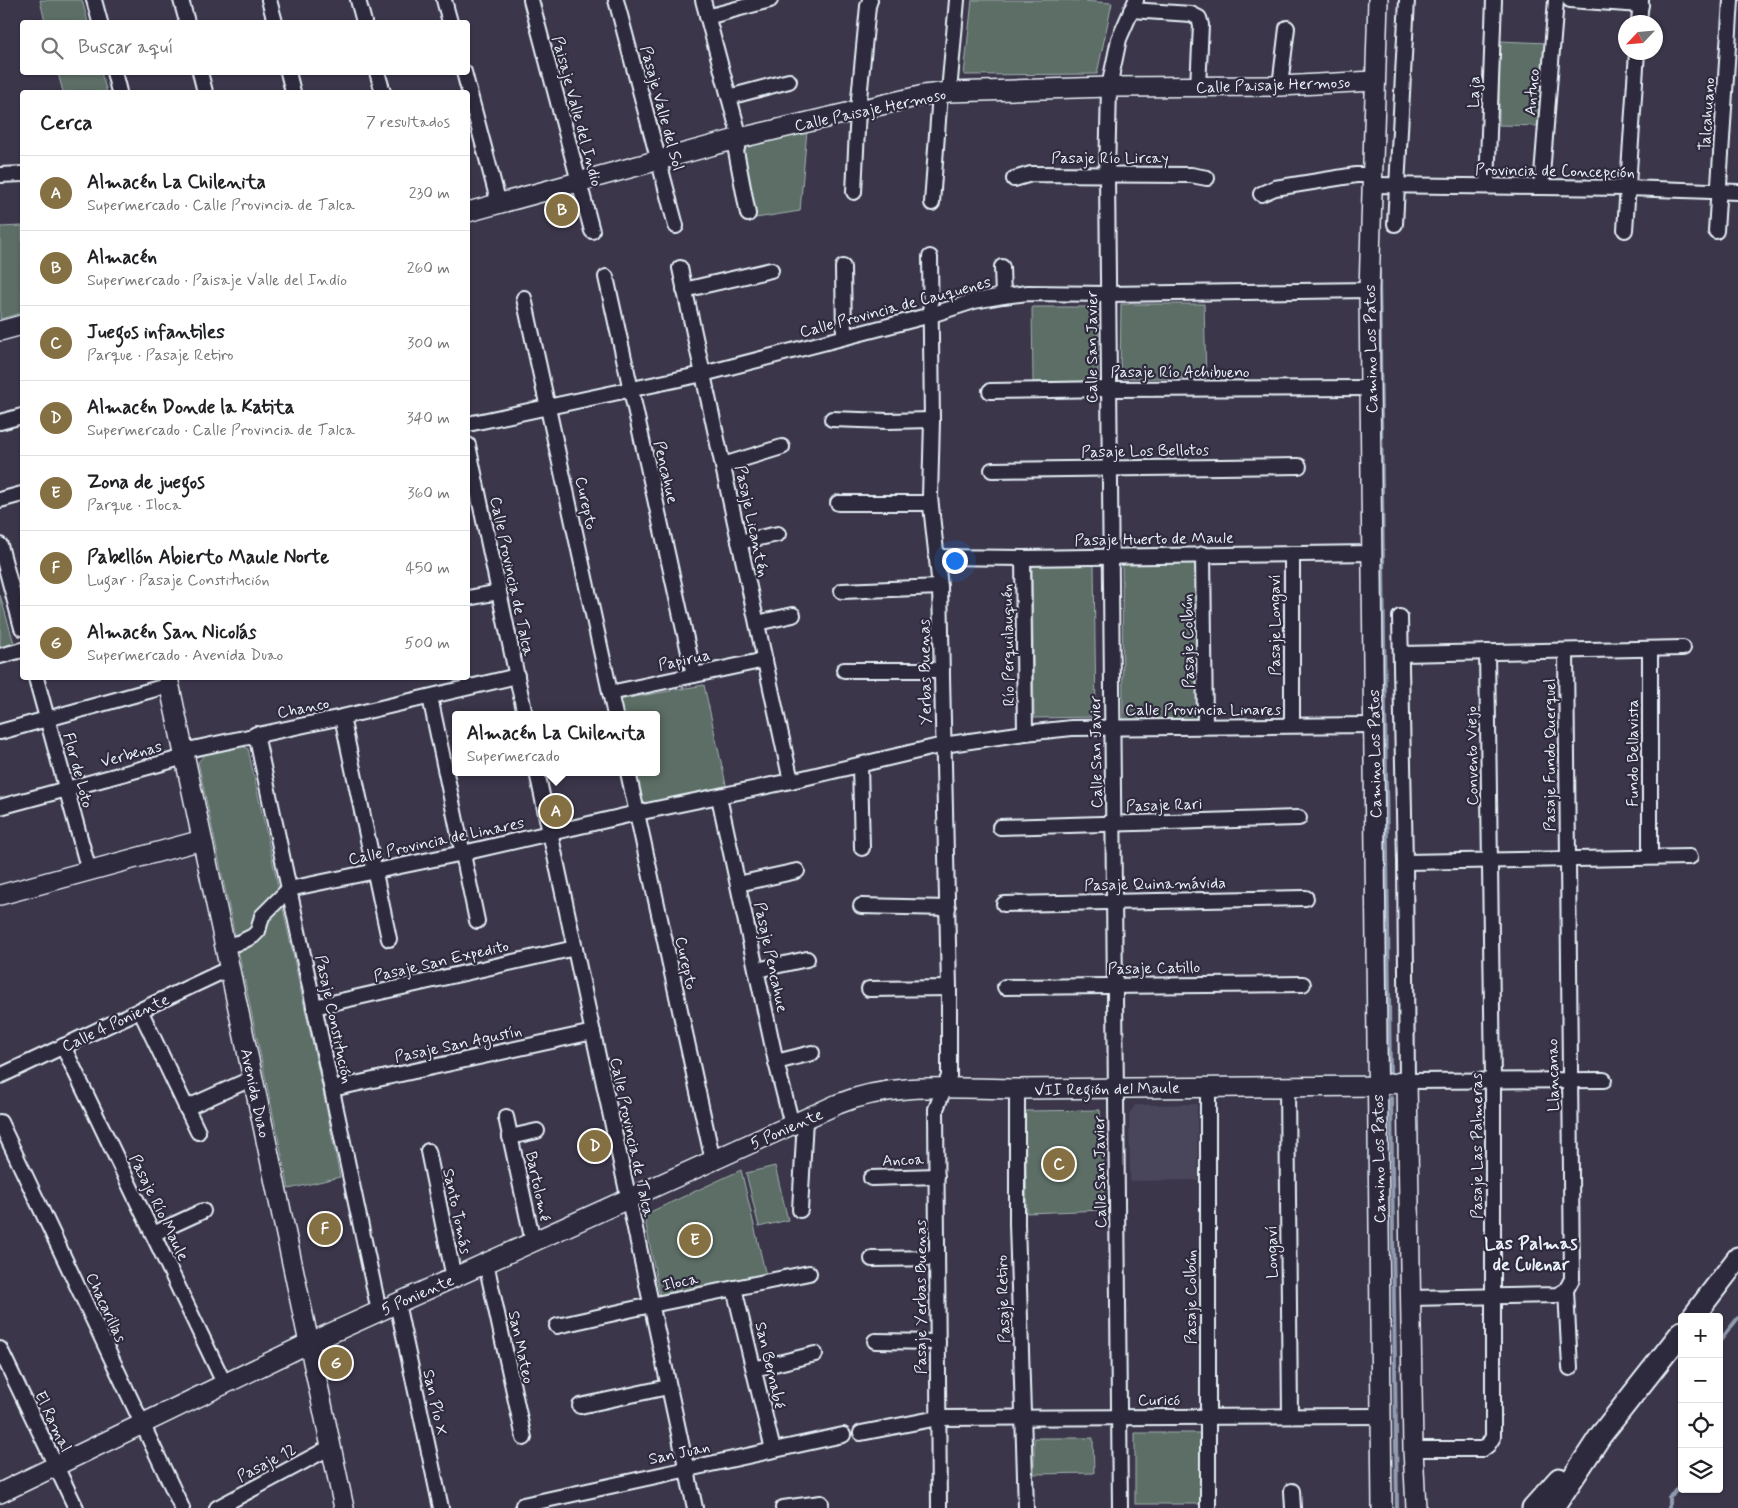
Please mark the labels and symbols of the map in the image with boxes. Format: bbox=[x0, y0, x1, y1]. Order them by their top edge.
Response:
north arrow bbox=[1618, 15, 1663, 60]
street label: Paisaje Valle del Indio bbox=[546, 34, 607, 189]
street label: Pasaje Valle del Sol bbox=[635, 44, 688, 173]
street label: Antuco bbox=[1520, 68, 1545, 116]
street label: Calle Paisaje Hermoso bbox=[1195, 72, 1351, 99]
street label: Laja bbox=[1463, 75, 1486, 108]
street label: Talcahuano bbox=[1694, 77, 1721, 152]
street label: Calle Paisaje Hermoso bbox=[793, 84, 948, 137]
street label: Pasaje Río Lircay bbox=[1051, 148, 1169, 169]
street label: Provincia de Concepción bbox=[1475, 160, 1635, 183]
pin: B bbox=[546, 191, 578, 229]
street label: Calle Provincia de Cauquenes bbox=[797, 272, 993, 343]
street label: Camino Los Patos bbox=[1360, 284, 1383, 414]
street label: Calle San Javier bbox=[1082, 290, 1103, 403]
street label: Pasaje Río Achibueno bbox=[1110, 362, 1250, 383]
street label: Pencahue bbox=[648, 439, 683, 506]
street label: Pasaje Los Bellotos bbox=[1081, 440, 1209, 463]
street label: Pasaje Licantén bbox=[729, 463, 774, 579]
street label: Curepto bbox=[570, 475, 601, 532]
street label: Calle Provincia de Talca bbox=[484, 495, 539, 658]
street label: Pasaje Huerto de Maule bbox=[1074, 528, 1234, 551]
your location bbox=[942, 548, 968, 574]
street label: Pasaje Longaví bbox=[1265, 574, 1287, 676]
street label: Río Perquilauquén bbox=[997, 583, 1020, 706]
street label: Pasaje Colbún bbox=[1177, 594, 1200, 688]
street label: Yerbas Buenas bbox=[914, 619, 937, 725]
street label: Papirua bbox=[656, 645, 712, 676]
street label: Pasaje Fundo Querquel bbox=[1540, 678, 1561, 831]
street label: Camino Los Patos bbox=[1364, 689, 1387, 819]
street label: Chanco bbox=[275, 693, 331, 724]
street label: Calle San Javier bbox=[1085, 695, 1108, 808]
street label: Fundo Bellavista bbox=[1623, 699, 1644, 807]
street label: Calle Provincia Linares bbox=[1125, 700, 1281, 721]
street label: Convento Viejo bbox=[1461, 706, 1484, 806]
street label: Flor de Loto bbox=[57, 730, 98, 811]
street label: Verbenas bbox=[98, 736, 164, 773]
pin: A bbox=[540, 792, 572, 830]
street label: Pasaje Rari bbox=[1125, 794, 1203, 817]
street label: Calle Provincia de Linares bbox=[346, 813, 526, 870]
street label: Pasaje Quinamávida bbox=[1084, 873, 1226, 896]
street label: Pasaje Pencahue bbox=[749, 900, 793, 1015]
street label: Curepto bbox=[670, 935, 701, 992]
street label: Pasaje San Expedito bbox=[372, 936, 511, 987]
street label: Pasaje Constitución bbox=[310, 953, 357, 1086]
street label: Pasaje Catillo bbox=[1108, 957, 1201, 980]
street label: Calle 4 Poniente bbox=[59, 989, 173, 1057]
street label: Pasaje San Agustín bbox=[393, 1021, 524, 1069]
street label: Llancanao bbox=[1542, 1038, 1565, 1112]
street label: Avenida Duao bbox=[235, 1047, 274, 1140]
street label: Calle Provincia de Talca bbox=[604, 1056, 659, 1219]
street label: Pasaje Las Palmeras bbox=[1467, 1073, 1488, 1219]
street label: VII Región del Maule bbox=[1034, 1078, 1180, 1102]
street label: Camino Los Patos bbox=[1368, 1094, 1391, 1224]
street label: 5 Poniente bbox=[747, 1104, 826, 1155]
street label: Calle San Javier bbox=[1089, 1115, 1112, 1228]
pin: D bbox=[579, 1127, 611, 1165]
pin: C bbox=[1043, 1145, 1075, 1183]
street label: Ancoa bbox=[882, 1149, 925, 1172]
street label: Bartolomé bbox=[520, 1150, 555, 1223]
street label: Pasaje Río Maule bbox=[124, 1151, 194, 1264]
street label: Santo Tomás bbox=[437, 1167, 476, 1256]
pin: F bbox=[309, 1210, 341, 1248]
street label: Pasaje Yerbas Buenas bbox=[911, 1220, 932, 1374]
pin: E bbox=[679, 1221, 711, 1259]
street label: Longaví bbox=[1262, 1225, 1284, 1279]
district label: Las Palmas de Culenar bbox=[1484, 1232, 1578, 1277]
street label: Pasaje Colbún bbox=[1181, 1250, 1202, 1344]
street label: Pasaje Retiro bbox=[991, 1254, 1016, 1343]
street label: Iloca bbox=[661, 1268, 700, 1296]
street label: Chacarillas bbox=[80, 1269, 131, 1346]
street label: 5 Poniente bbox=[378, 1270, 457, 1321]
street label: San Mateo bbox=[503, 1309, 539, 1386]
street label: San Bernabé bbox=[749, 1320, 790, 1411]
pin: G bbox=[320, 1344, 352, 1382]
street label: San Pío X bbox=[417, 1368, 452, 1437]
street label: El Ramal bbox=[29, 1388, 76, 1456]
street label: Curicó bbox=[1138, 1390, 1180, 1411]
street label: San Juan bbox=[647, 1437, 712, 1470]
street label: Pasaje 12 bbox=[233, 1439, 300, 1488]

